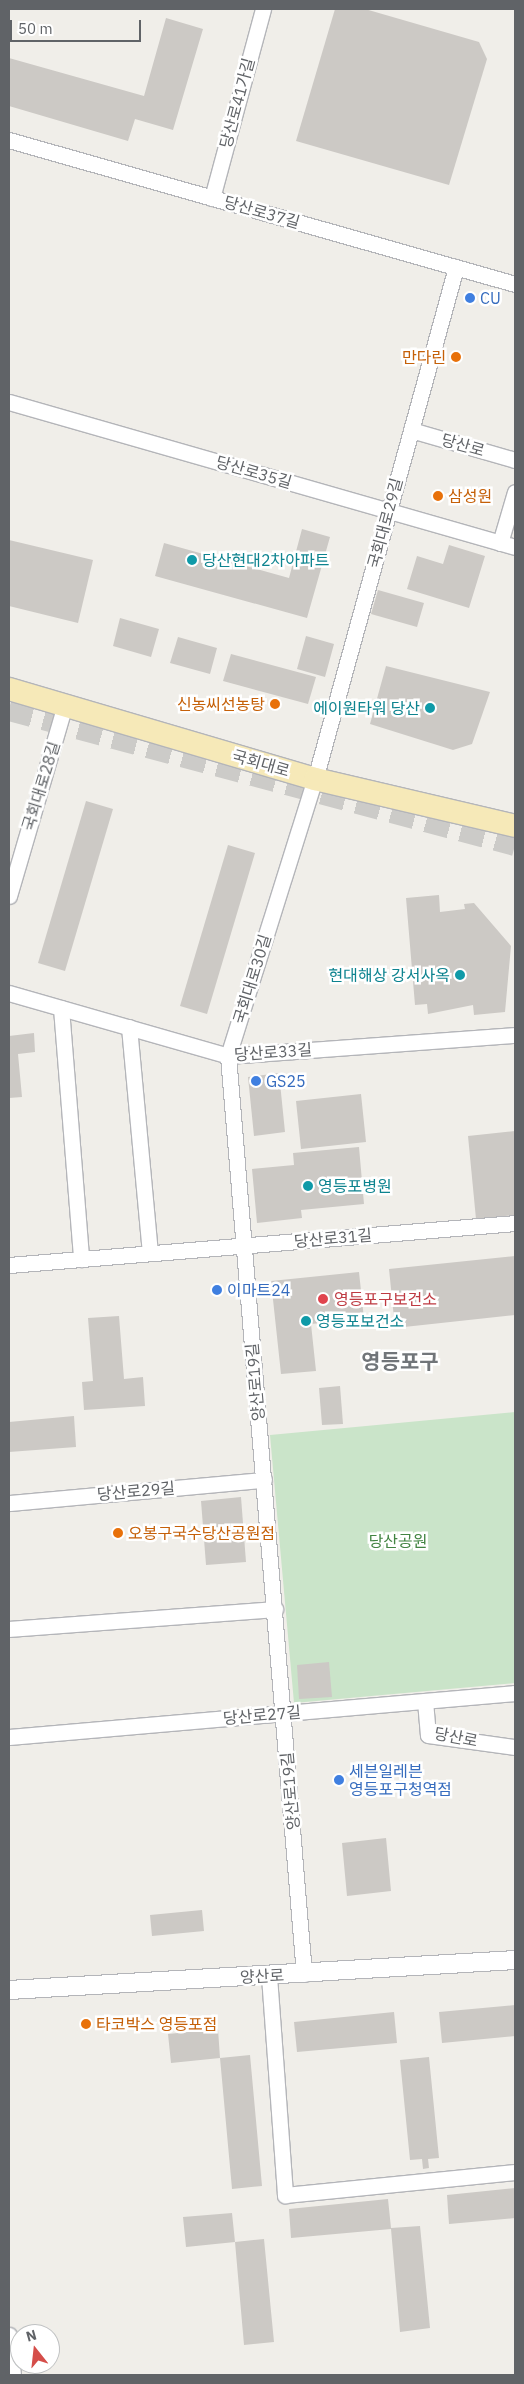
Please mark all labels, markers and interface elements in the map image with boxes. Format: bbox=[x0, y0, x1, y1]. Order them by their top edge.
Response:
scale bar bbox=[12, 10, 144, 42]
text: 50 m bbox=[18, 19, 53, 38]
street label: 당산로41가길 bbox=[216, 56, 258, 150]
street label: 당산로37길 bbox=[222, 192, 302, 232]
place label: CU bbox=[480, 288, 501, 308]
marker: CU bbox=[464, 292, 476, 304]
place label: 만다린 bbox=[402, 347, 446, 367]
marker: 만다린 bbox=[450, 351, 462, 363]
street label: 당산로 bbox=[439, 430, 487, 460]
street label: 당산로35길 bbox=[214, 452, 294, 492]
street label: 국회대로29길 bbox=[364, 476, 406, 570]
place label: 삼성원 bbox=[448, 486, 492, 506]
marker: 삼성원 bbox=[432, 490, 444, 502]
place label: 당산현대2차아파트 bbox=[202, 550, 329, 570]
marker: 당산현대2차아파트 bbox=[186, 554, 198, 566]
place label: 신농씨선농탕 bbox=[177, 694, 265, 714]
marker: 신농씨선농탕 bbox=[269, 698, 281, 710]
place label: 에이원타워 당산 bbox=[313, 698, 420, 718]
marker: 에이원타워 당산 bbox=[424, 702, 436, 714]
street label: 국회대로28길 bbox=[18, 739, 64, 833]
street label: 국회대로 bbox=[230, 746, 292, 780]
street label: 국회대로30길 bbox=[229, 932, 275, 1026]
place label: 현대해상 강서사옥 bbox=[328, 965, 450, 985]
marker: 현대해상 강서사옥 bbox=[454, 969, 466, 981]
street label: 당산로33길 bbox=[233, 1040, 313, 1064]
place label: GS25 bbox=[266, 1071, 306, 1091]
marker: GS25 bbox=[250, 1075, 262, 1087]
place label: 영등포병원 bbox=[318, 1176, 392, 1196]
marker: 영등포병원 bbox=[302, 1180, 314, 1192]
street label: 당산로31길 bbox=[293, 1225, 373, 1251]
place label: 이마트24 bbox=[227, 1280, 290, 1300]
marker: 이마트24 bbox=[211, 1284, 223, 1296]
place label: 영등포구보건소 bbox=[334, 1289, 437, 1309]
marker: 영등포구보건소 bbox=[316, 1292, 330, 1306]
place label: 영등포보건소 bbox=[316, 1311, 404, 1331]
marker: 영등포보건소 bbox=[300, 1315, 312, 1327]
street label: 양산로19길 bbox=[242, 1342, 268, 1422]
district label: 영등포구 bbox=[361, 1348, 439, 1374]
street label: 당산로29길 bbox=[96, 1478, 176, 1504]
place label: 오봉구국수당산공원점 bbox=[128, 1523, 275, 1543]
marker: 오봉구국수당산공원점 bbox=[112, 1527, 124, 1539]
park label: 당산공원 bbox=[369, 1531, 427, 1551]
street label: 당산로27길 bbox=[222, 1702, 302, 1728]
street label: 당산로 bbox=[432, 1723, 480, 1751]
street label: 양산로19길 bbox=[277, 1751, 303, 1831]
place label: 세븐일레븐 영등포구청역점 bbox=[349, 1761, 452, 1799]
marker: 세븐일레븐 영등포구청역점 bbox=[333, 1774, 345, 1786]
street label: 양산로 bbox=[239, 1965, 285, 1987]
place label: 타코박스 영등포점 bbox=[96, 2014, 218, 2034]
marker: 타코박스 영등포점 bbox=[80, 2018, 92, 2030]
north arrow bbox=[10, 2324, 60, 2374]
text: N bbox=[24, 2325, 38, 2346]

